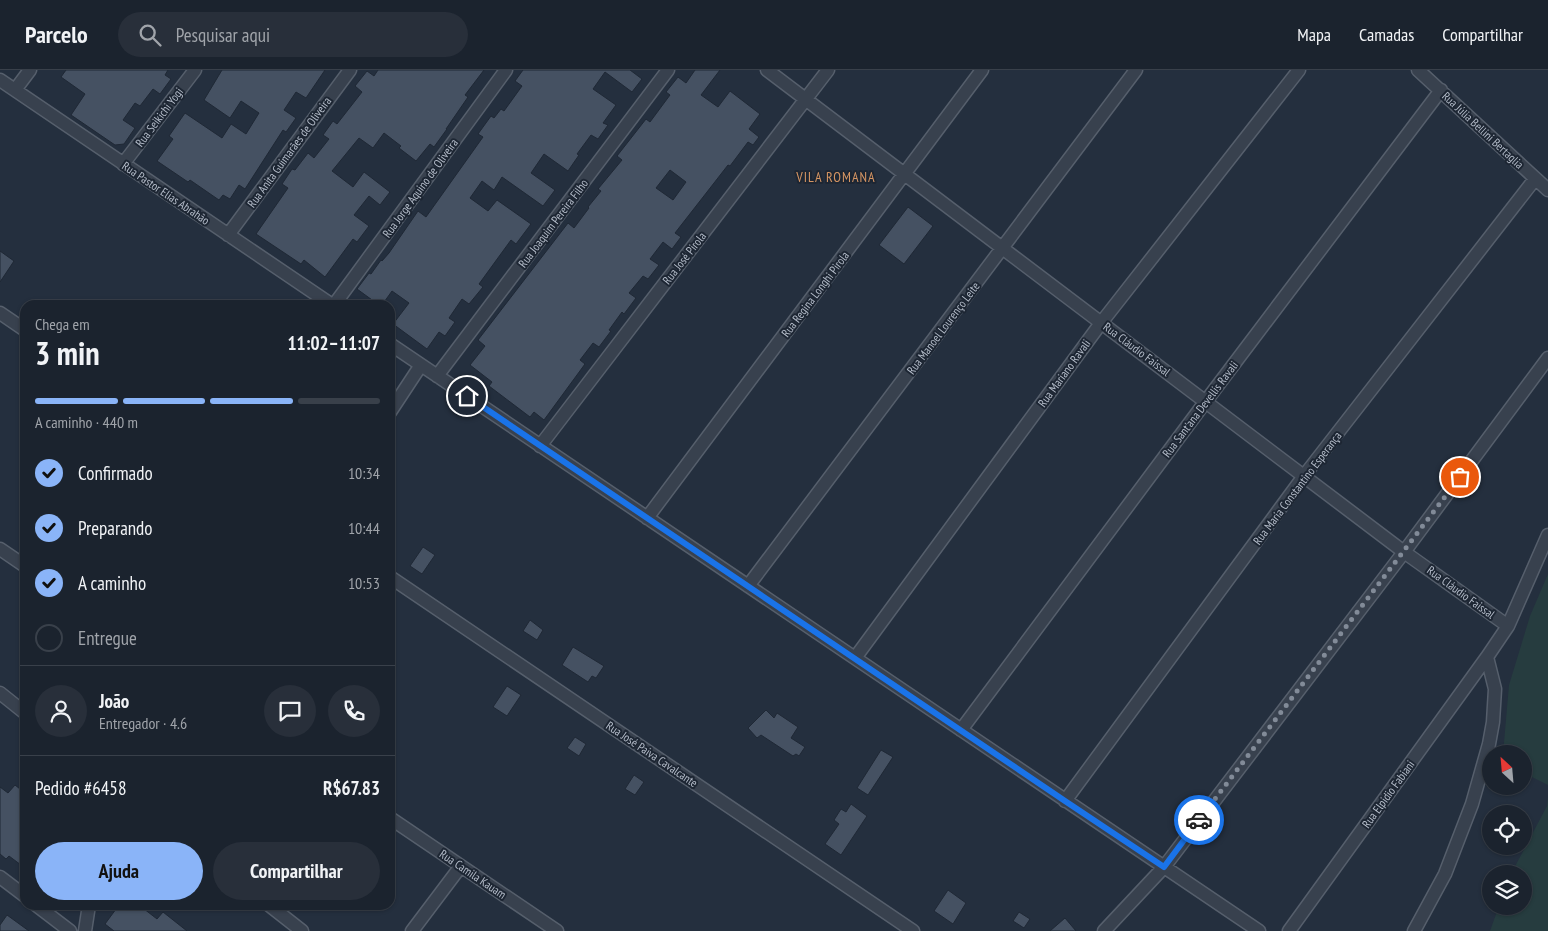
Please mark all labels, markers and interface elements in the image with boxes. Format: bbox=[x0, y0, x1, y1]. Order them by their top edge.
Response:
search box bbox=[118, 12, 468, 57]
text: Parcelo bbox=[25, 19, 88, 50]
icon: search bbox=[136, 21, 164, 49]
text: Pesquisar aqui bbox=[176, 23, 270, 47]
text: Mapa bbox=[1297, 23, 1331, 46]
text: Camadas bbox=[1359, 23, 1414, 46]
text: Compartilhar bbox=[1442, 23, 1523, 46]
street label: Rua Seikichi Yogi bbox=[132, 84, 186, 150]
street label: Rua Júlia Bellini Bertaglia bbox=[1439, 88, 1527, 172]
street label: Rua Anita Guimarães de Oliveira bbox=[244, 94, 334, 210]
street label: Rua Jorge Aquino de Oliveira bbox=[379, 135, 461, 240]
street label: Rua Pastor Elias Abrahão bbox=[119, 158, 213, 228]
district label: VILA ROMANA bbox=[795, 168, 876, 186]
street label: Rua Joaquim Pereira Filho bbox=[515, 176, 591, 270]
street label: Rua José Pirola bbox=[659, 229, 709, 287]
street label: Rua Regina Longhi Pirola bbox=[778, 248, 852, 340]
street label: Rua Manoel Lourenço Leite bbox=[903, 279, 983, 377]
text: Chega em bbox=[35, 314, 90, 334]
street label: Rua Cláudio Faissal bbox=[1100, 319, 1174, 379]
text: 11:02–11:07 bbox=[287, 331, 380, 355]
text: 3 min bbox=[35, 332, 100, 374]
street label: Rua Mariano Ravali bbox=[1034, 336, 1094, 410]
street label: Rua Sant'ana Devellis Ravali bbox=[1159, 358, 1241, 460]
pin bbox=[446, 375, 488, 417]
icon: home bbox=[453, 382, 481, 410]
text: A caminho · 440 m bbox=[35, 412, 138, 432]
street label: Rua Maria Constantino Esperança bbox=[1250, 428, 1345, 548]
pin bbox=[1439, 456, 1481, 498]
icon: check bbox=[35, 459, 63, 487]
text: Confirmado bbox=[78, 461, 153, 485]
text: 10:34 bbox=[348, 463, 380, 483]
icon: bag bbox=[1446, 463, 1474, 491]
icon: check bbox=[35, 514, 63, 542]
text: Preparando bbox=[78, 516, 153, 540]
text: 10:44 bbox=[348, 518, 380, 538]
street label: Rua Cláudio Faissal bbox=[1424, 562, 1498, 622]
icon: check bbox=[35, 569, 63, 597]
text: A caminho bbox=[78, 571, 146, 595]
text: 10:53 bbox=[348, 573, 380, 593]
text: Entregue bbox=[78, 626, 137, 650]
button: person bbox=[35, 685, 87, 737]
button: chat bbox=[264, 685, 316, 737]
button: phone bbox=[328, 685, 380, 737]
text: João bbox=[99, 689, 129, 713]
text: Entregador · 4.6 bbox=[99, 713, 187, 733]
street label: Rua José Paiva Cavalcante bbox=[603, 718, 701, 790]
north arrow bbox=[1482, 745, 1532, 795]
map controls bbox=[1482, 745, 1532, 915]
street label: Rua Elpidio Fabiani bbox=[1358, 757, 1418, 831]
text: Pedido #6458 bbox=[35, 776, 126, 800]
text: R$67.83 bbox=[323, 776, 380, 800]
courier bbox=[1174, 795, 1224, 845]
button: locate bbox=[1482, 805, 1532, 855]
icon: car bbox=[1185, 806, 1213, 834]
button: Ajuda bbox=[35, 842, 203, 900]
button: Compartilhar bbox=[213, 842, 380, 900]
street label: Rua Camila Kauam bbox=[437, 846, 509, 902]
button: layers bbox=[1482, 865, 1532, 915]

